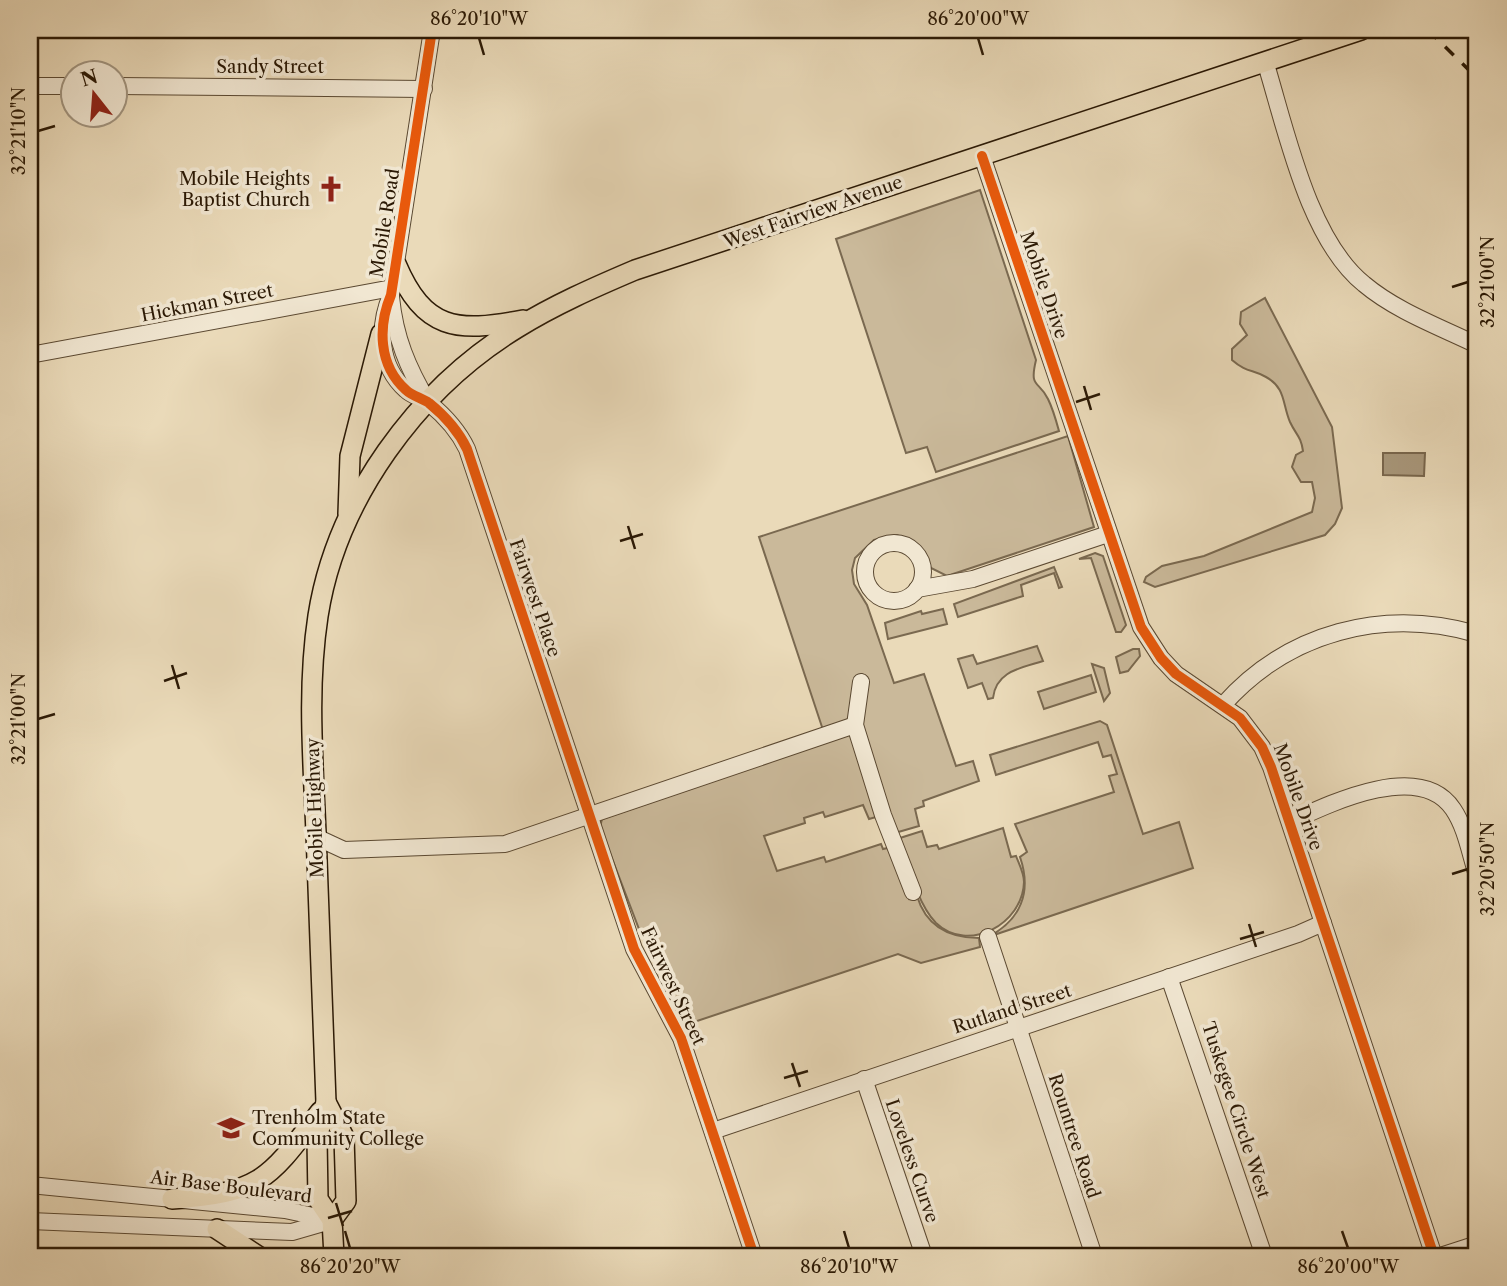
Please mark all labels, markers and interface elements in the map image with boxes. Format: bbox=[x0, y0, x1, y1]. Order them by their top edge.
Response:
text: 86°20'10"W bbox=[430, 8, 529, 30]
text: 86°20'00"W bbox=[927, 8, 1030, 30]
street label: Sandy Street bbox=[216, 56, 324, 78]
north arrow bbox=[60, 60, 130, 130]
text: N bbox=[78, 65, 100, 92]
text: 32°21'10"N bbox=[8, 87, 30, 175]
street label: Mobile Road bbox=[366, 167, 404, 279]
place label: Mobile Heights Baptist Church bbox=[179, 168, 310, 211]
street label: West Fairview Avenue bbox=[720, 171, 906, 253]
church icon: Mobile Heights Baptist Church bbox=[316, 174, 346, 204]
street label: Mobile Drive bbox=[1015, 228, 1073, 342]
text: 32°21'00"N bbox=[1477, 236, 1499, 328]
street label: Hickman Street bbox=[139, 279, 276, 327]
street label: Fairwest Place bbox=[505, 536, 565, 660]
text: 32°21'00"N bbox=[8, 673, 30, 765]
street label: Mobile Highway bbox=[302, 737, 328, 878]
street label: Mobile Drive bbox=[1268, 741, 1328, 853]
text: 32°20'50"N bbox=[1477, 822, 1499, 916]
street label: Fairwest Street bbox=[636, 923, 710, 1049]
street label: Rutland Street bbox=[950, 979, 1075, 1039]
street label: Tuskegee Circle West bbox=[1197, 1019, 1275, 1201]
street label: Rountree Road bbox=[1044, 1071, 1104, 1201]
street label: Loveless Curve bbox=[881, 1096, 943, 1226]
place label: Trenholm State Community College bbox=[252, 1107, 424, 1150]
school or university icon: Trenholm State Community College bbox=[216, 1113, 246, 1143]
street label: Air Base Boulevard bbox=[148, 1166, 313, 1208]
text: 86°20'20"W bbox=[300, 1256, 402, 1278]
text: 86°20'10"W bbox=[800, 1256, 899, 1278]
text: 86°20'00"W bbox=[1297, 1256, 1400, 1278]

